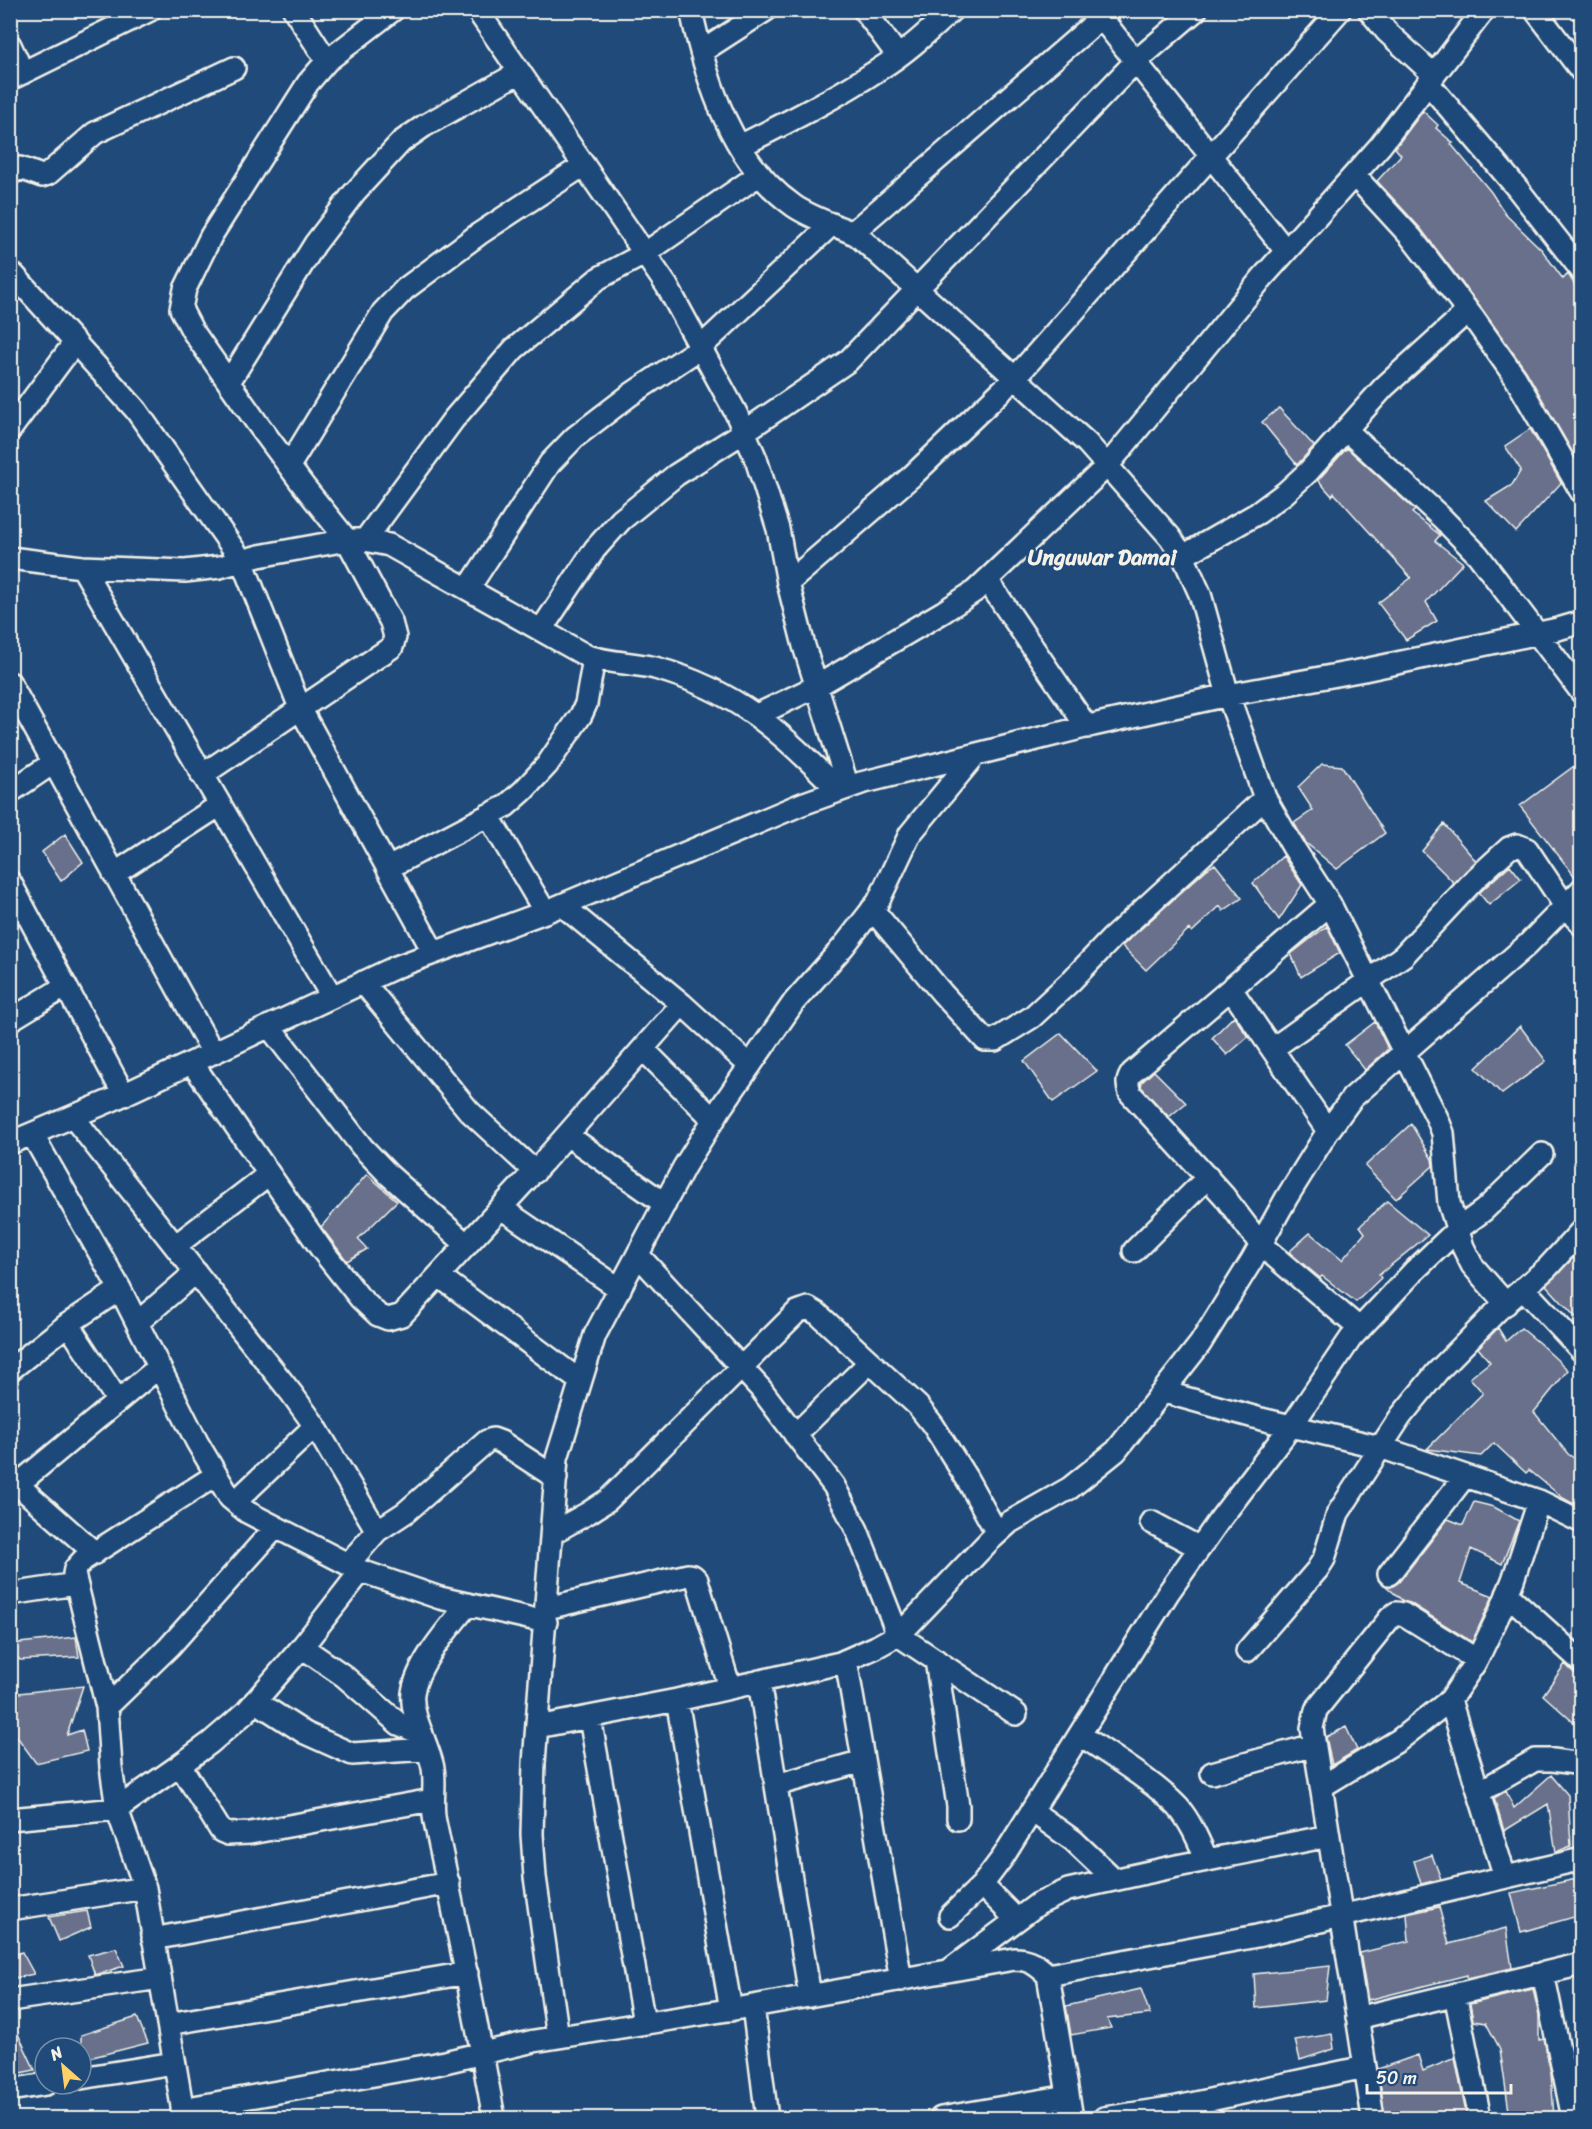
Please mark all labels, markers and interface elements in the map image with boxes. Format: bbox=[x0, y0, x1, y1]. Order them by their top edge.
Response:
district label: Unguwar Damai bbox=[1028, 538, 1178, 577]
north arrow bbox=[33, 2036, 93, 2096]
text: N bbox=[44, 2037, 69, 2069]
scale bar bbox=[1367, 2057, 1511, 2095]
text: 50 m bbox=[1376, 2062, 1417, 2094]

